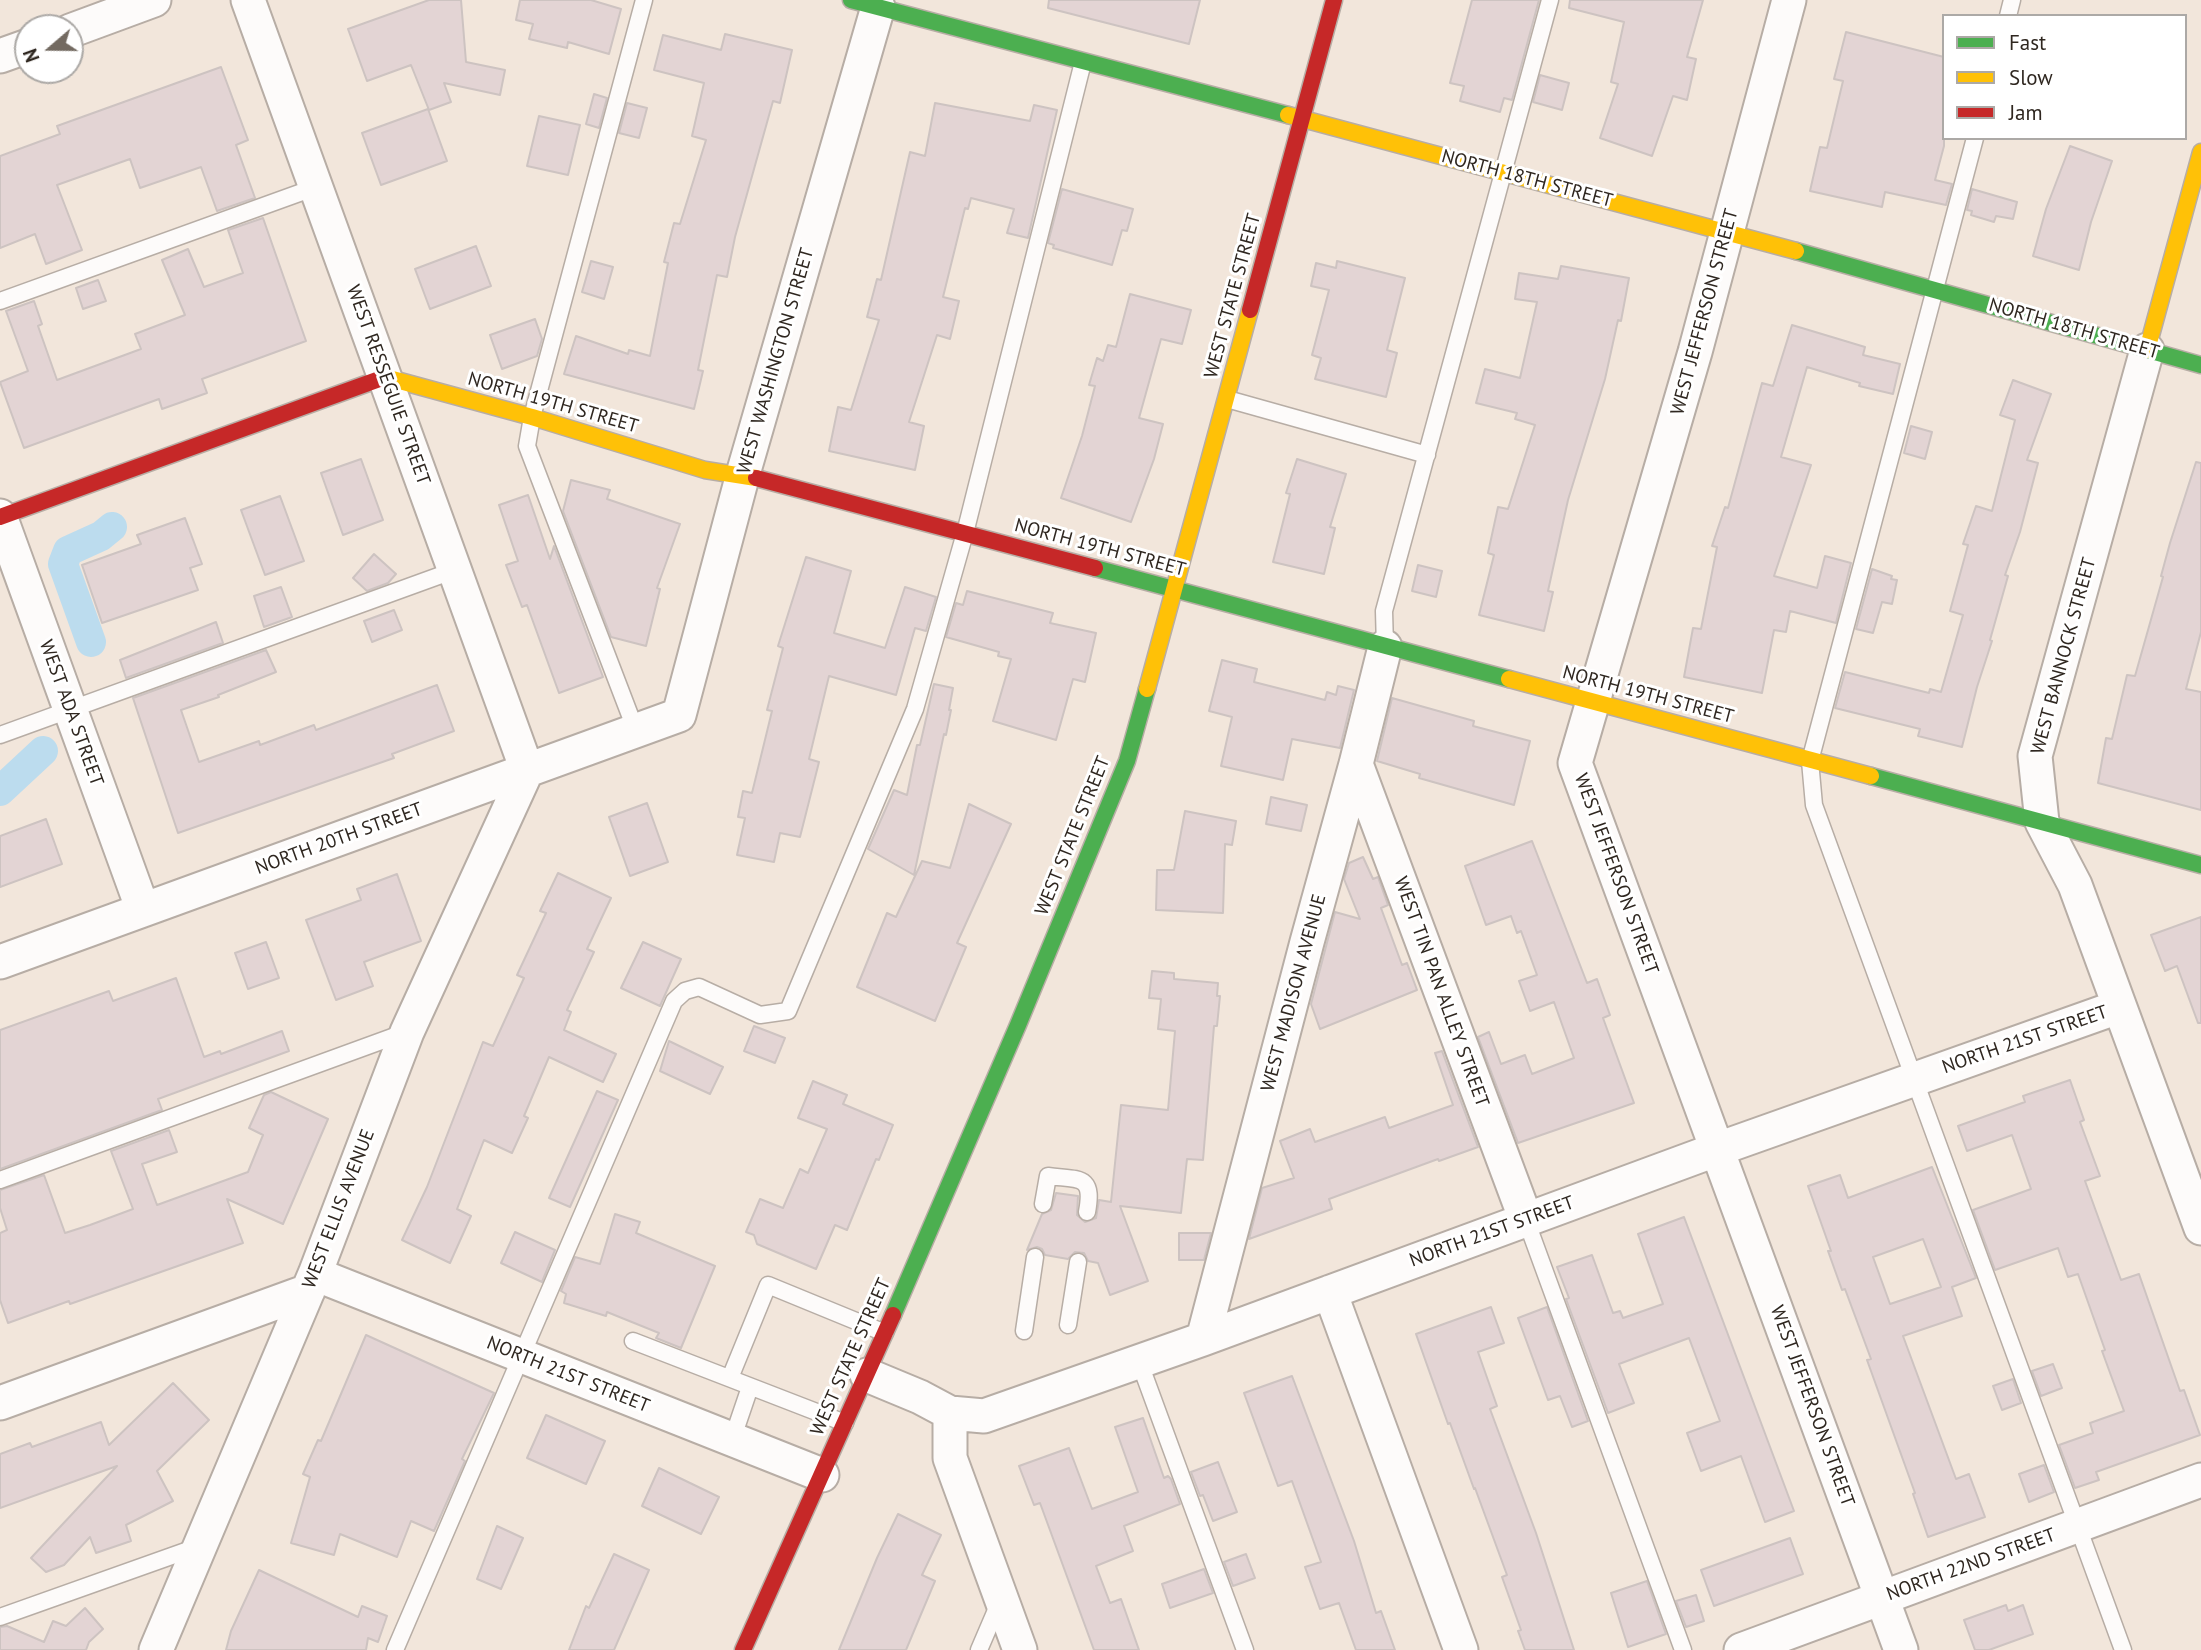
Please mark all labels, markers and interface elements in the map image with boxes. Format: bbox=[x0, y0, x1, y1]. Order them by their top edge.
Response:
north arrow bbox=[14, 14, 84, 84]
legend bbox=[1942, 14, 2187, 140]
text: Fast bbox=[2009, 29, 2046, 56]
text: N bbox=[18, 46, 45, 65]
text: Slow bbox=[2009, 64, 2053, 91]
text: Jam bbox=[2009, 99, 2043, 126]
street label: NORTH 18TH STREET bbox=[1439, 145, 1615, 213]
street label: WEST JEFFERSON STREET bbox=[1667, 207, 1743, 417]
street label: WEST STATE STREET bbox=[1200, 211, 1266, 381]
street label: WEST WASHINGTON STREET bbox=[733, 245, 819, 477]
street label: WEST RESSEGUIE STREET bbox=[341, 282, 435, 488]
street label: NORTH 18TH STREET bbox=[1986, 294, 2162, 364]
street label: NORTH 19TH STREET bbox=[465, 368, 641, 438]
street label: NORTH 19TH STREET bbox=[1012, 514, 1188, 582]
street label: WEST BANNOCK STREET bbox=[2027, 555, 2101, 757]
street label: WEST ADA STREET bbox=[34, 637, 108, 789]
street label: NORTH 19TH STREET bbox=[1560, 661, 1736, 729]
street label: WEST STATE STREET bbox=[1031, 753, 1115, 919]
street label: WEST JEFFERSON STREET bbox=[1569, 770, 1663, 978]
street label: NORTH 20TH STREET bbox=[252, 798, 426, 880]
street label: WEST TIN PAN ALLEY STREET bbox=[1389, 874, 1493, 1110]
street label: WEST MADISON AVENUE bbox=[1257, 892, 1331, 1094]
street label: NORTH 21ST STREET bbox=[1939, 1001, 2111, 1079]
street label: WEST ELLIS AVENUE bbox=[298, 1126, 380, 1292]
street label: NORTH 21ST STREET bbox=[1407, 1192, 1577, 1272]
street label: WEST STATE STREET bbox=[806, 1275, 896, 1439]
street label: WEST JEFFERSON STREET bbox=[1765, 1302, 1859, 1510]
street label: NORTH 21ST STREET bbox=[483, 1332, 653, 1418]
street label: NORTH 22ND STREET bbox=[1883, 1524, 2059, 1606]

